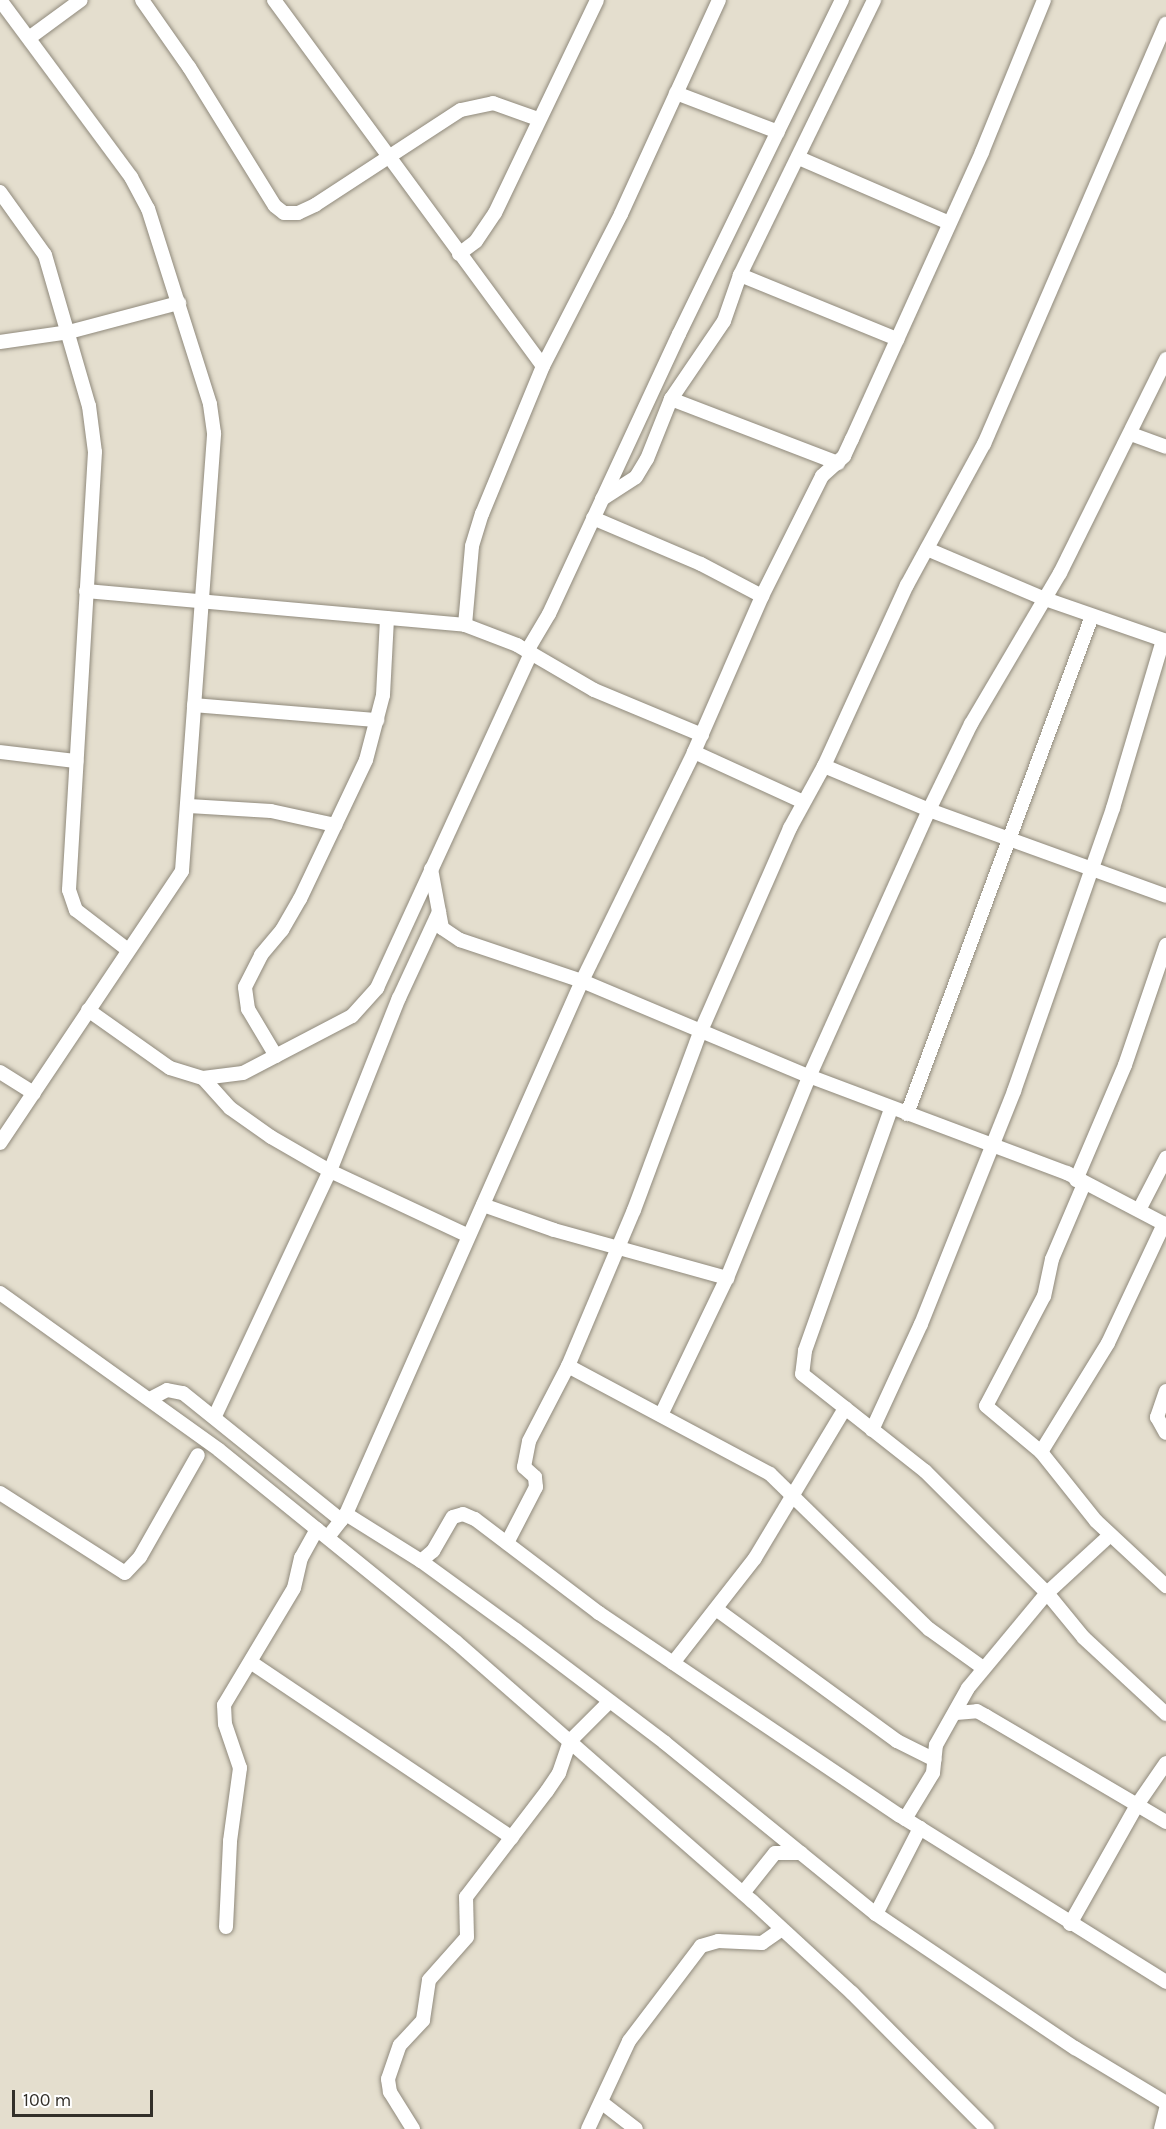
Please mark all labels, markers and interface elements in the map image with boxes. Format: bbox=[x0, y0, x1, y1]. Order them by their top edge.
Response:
scale bar bbox=[15, 2078, 156, 2116]
text: 100 m bbox=[23, 2089, 71, 2111]

